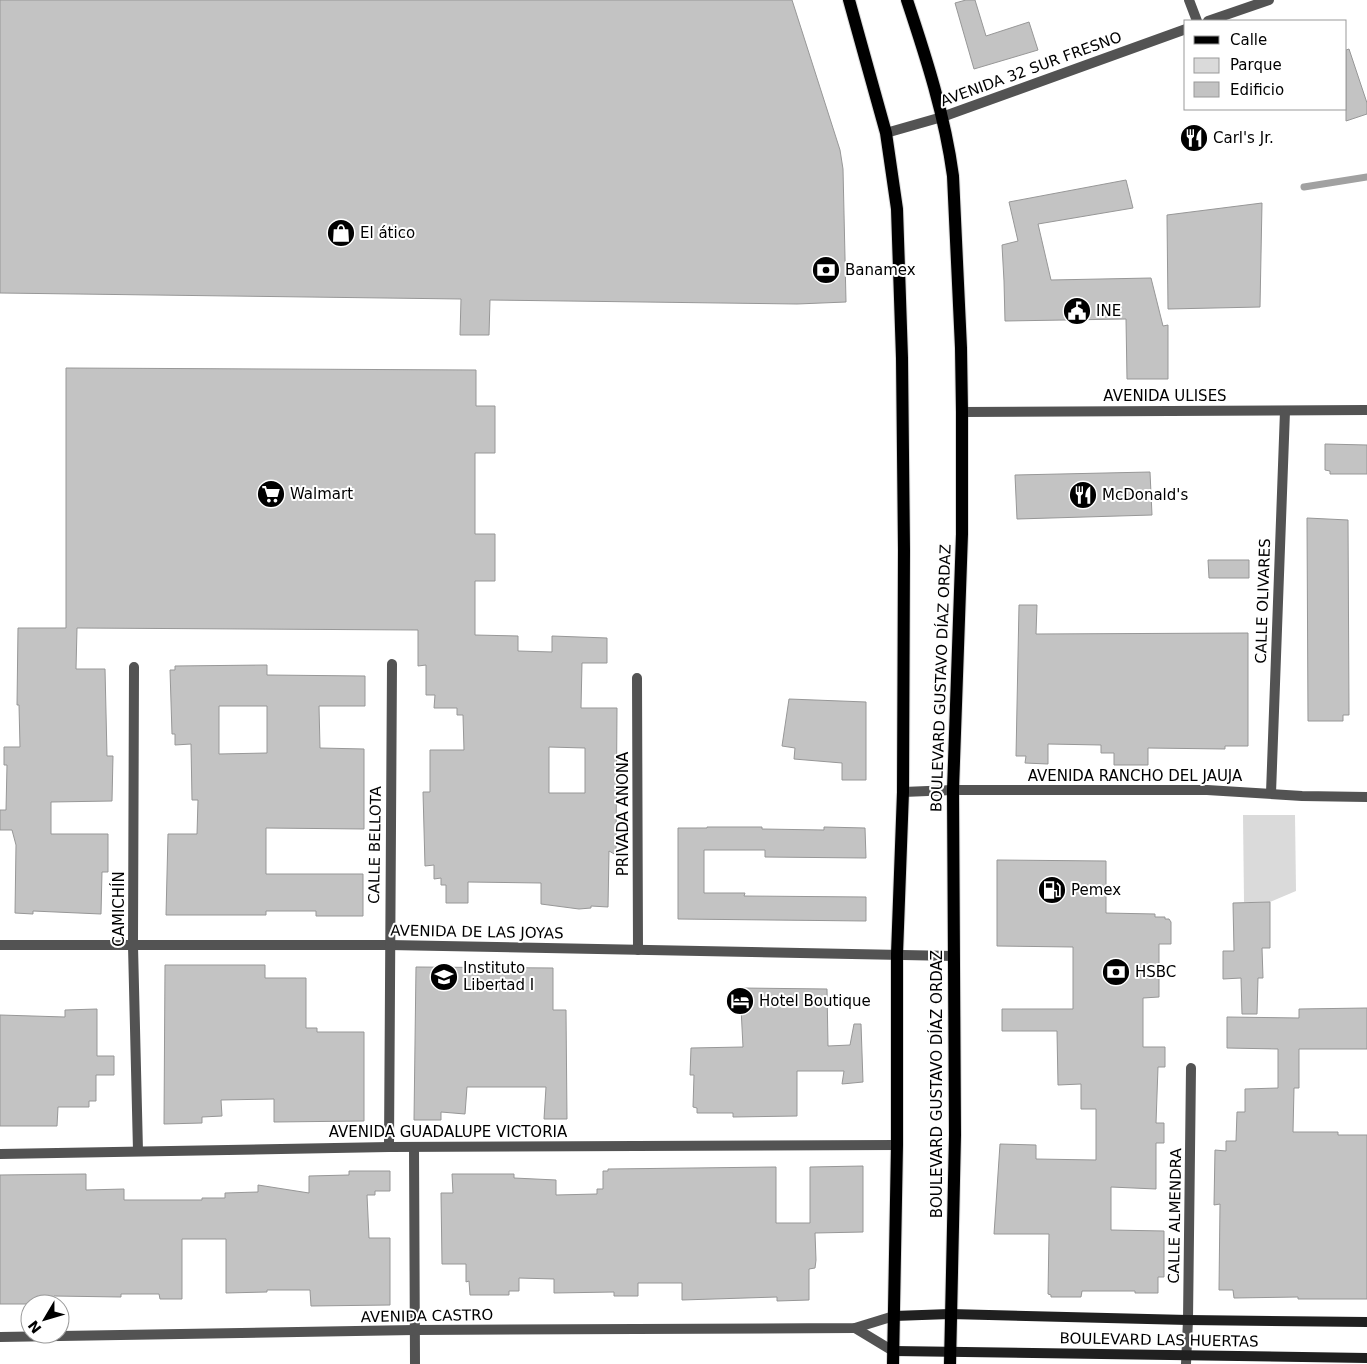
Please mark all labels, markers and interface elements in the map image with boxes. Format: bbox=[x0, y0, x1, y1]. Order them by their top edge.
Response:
legend bbox=[1184, 20, 1347, 110]
street label: AVENIDA 32 SUR FRESNO bbox=[938, 28, 1124, 110]
text: Calle bbox=[1230, 31, 1267, 49]
text: Parque bbox=[1230, 56, 1282, 74]
text: Edificio bbox=[1230, 81, 1284, 99]
restaurant icon: Carl's Jr. bbox=[1179, 123, 1209, 153]
place label: Carl's Jr. bbox=[1213, 129, 1274, 147]
shop icon: El ático bbox=[326, 218, 356, 248]
place label: El ático bbox=[360, 224, 415, 242]
bank icon: Banamex bbox=[811, 255, 841, 285]
place label: Banamex bbox=[845, 261, 916, 279]
public building icon: INE bbox=[1062, 296, 1092, 326]
place label: INE bbox=[1096, 302, 1121, 320]
street label: AVENIDA ULISES bbox=[1103, 387, 1227, 405]
supermarket icon: Walmart bbox=[256, 479, 286, 509]
restaurant icon: McDonald's bbox=[1068, 480, 1098, 510]
place label: Walmart bbox=[290, 485, 353, 503]
place label: McDonald's bbox=[1102, 486, 1188, 504]
street label: CALLE OLIVARES bbox=[1252, 538, 1274, 664]
street label: BOULEVARD GUSTAVO DÍAZ ORDAZ bbox=[926, 544, 955, 812]
street label: PRIVADA ANONA bbox=[614, 751, 632, 876]
street label: AVENIDA RANCHO DEL JAUJA bbox=[1028, 767, 1243, 785]
street label: CALLE BELLOTA bbox=[365, 785, 385, 904]
street label: CAMICHÍN bbox=[109, 871, 128, 947]
fuel station icon: Pemex bbox=[1037, 875, 1067, 905]
place label: Pemex bbox=[1071, 881, 1121, 899]
street label: AVENIDA DE LAS JOYAS bbox=[390, 921, 564, 943]
street label: BOULEVARD GUSTAVO DÍAZ ORDAZ bbox=[927, 950, 946, 1218]
bank icon: HSBC bbox=[1101, 957, 1131, 987]
place label: Instituto Libertad I bbox=[463, 959, 534, 994]
school or university icon: Instituto Libertad I bbox=[429, 962, 459, 992]
place label: HSBC bbox=[1135, 963, 1176, 981]
hotel icon: Hotel Boutique bbox=[725, 986, 755, 1016]
place label: Hotel Boutique bbox=[759, 992, 871, 1010]
street label: AVENIDA GUADALUPE VICTORIA bbox=[329, 1123, 568, 1141]
street label: CALLE ALMENDRA bbox=[1165, 1147, 1185, 1284]
north arrow bbox=[20, 1294, 70, 1344]
street label: AVENIDA CASTRO bbox=[361, 1306, 493, 1326]
text: N bbox=[25, 1317, 45, 1337]
street label: BOULEVARD LAS HUERTAS bbox=[1059, 1329, 1259, 1351]

